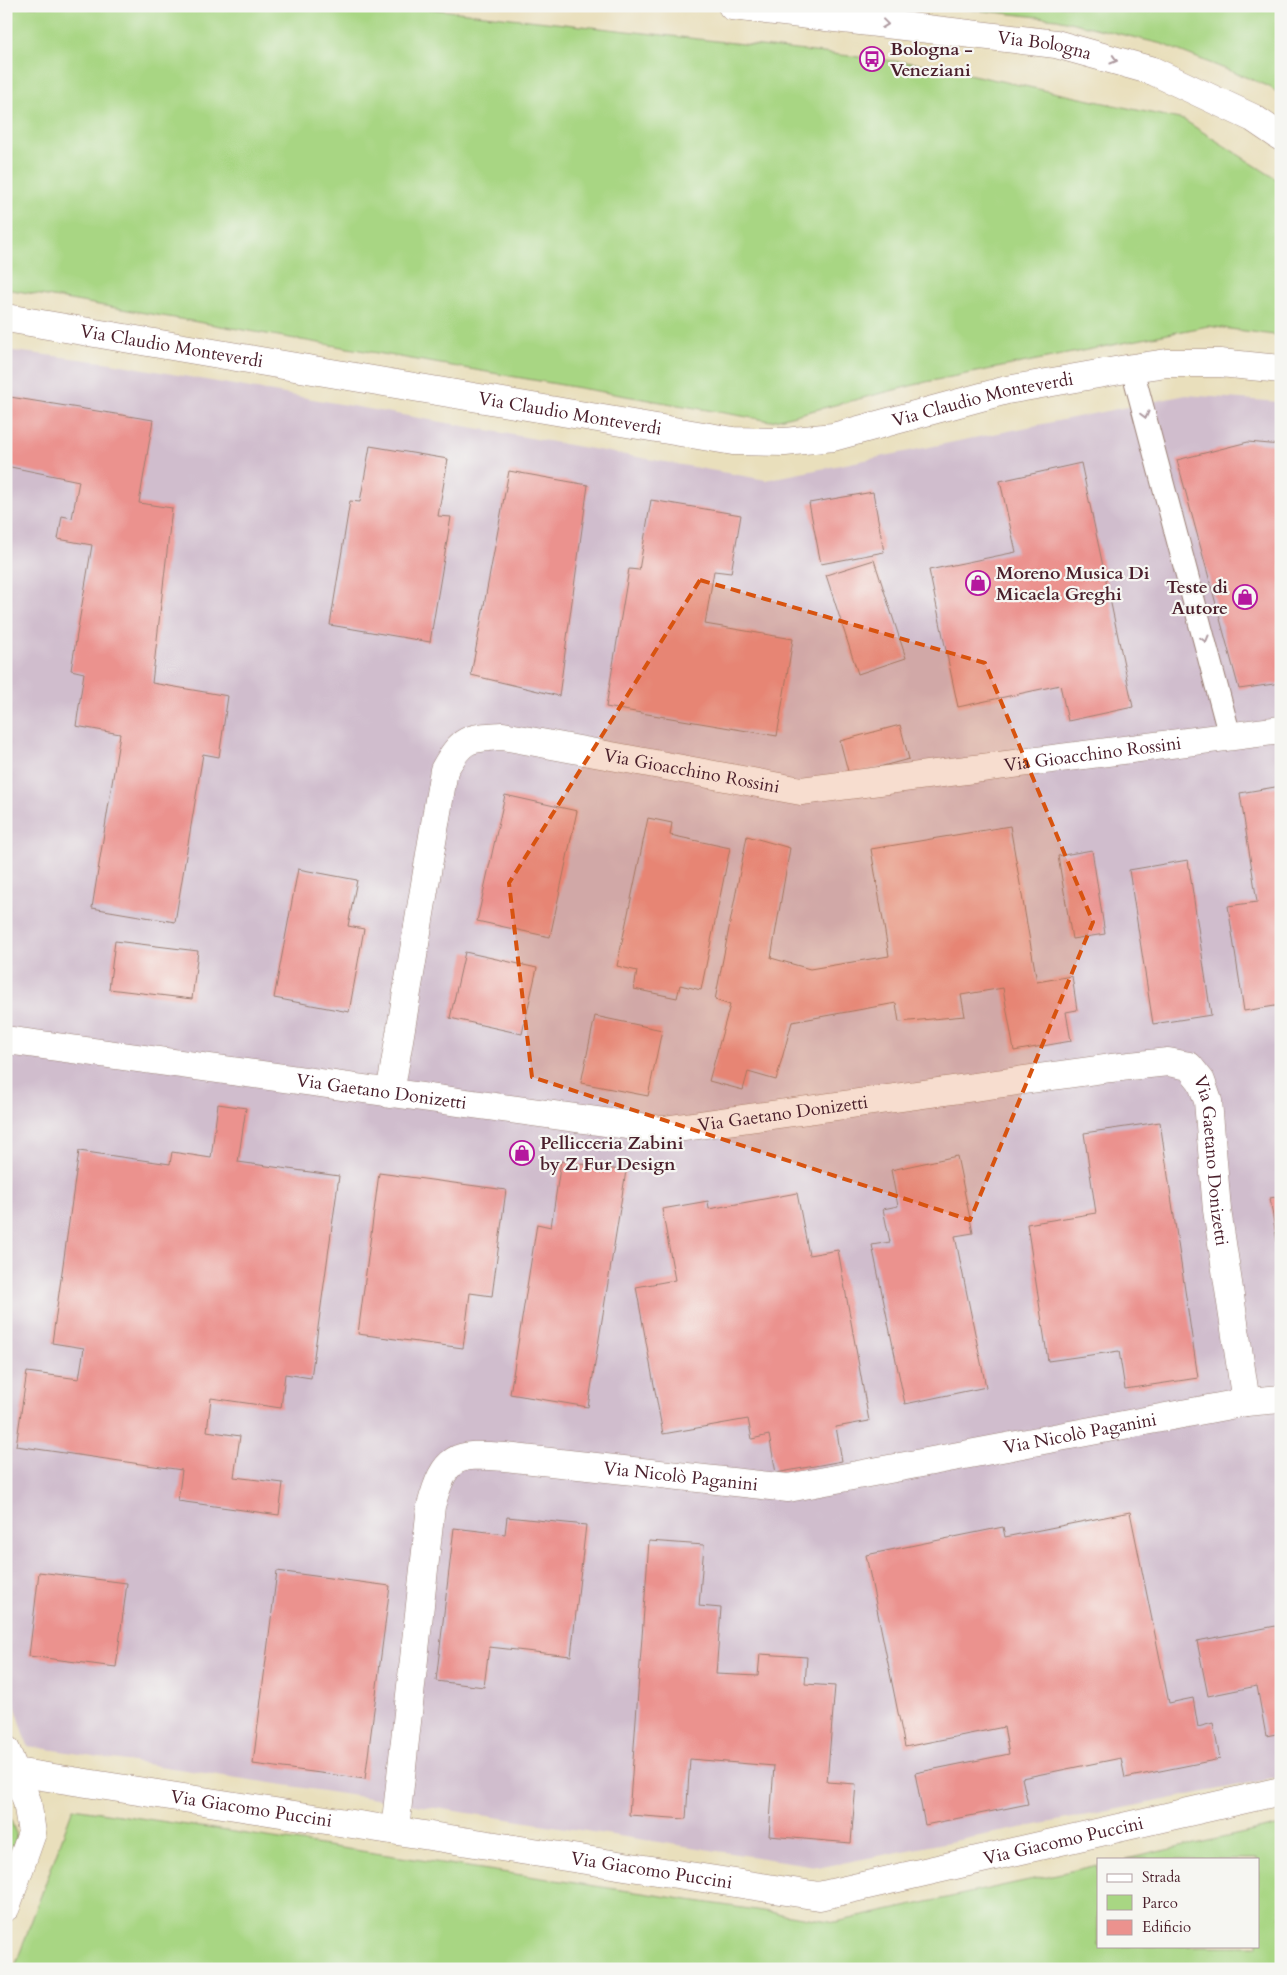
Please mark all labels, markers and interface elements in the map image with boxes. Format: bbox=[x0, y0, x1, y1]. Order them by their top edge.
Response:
one-way arrow bbox=[881, 18, 889, 29]
street label: Via Bologna bbox=[996, 25, 1095, 66]
place label: Bologna - Veneziani bbox=[890, 37, 973, 83]
bus stop icon: Bologna - Veneziani bbox=[859, 46, 885, 72]
one-way arrow bbox=[1109, 54, 1118, 65]
street label: Via Claudio Monteverdi bbox=[78, 319, 265, 374]
street label: Via Claudio Monteverdi bbox=[889, 367, 1075, 433]
street label: Via Claudio Monteverdi bbox=[476, 386, 663, 442]
one-way arrow bbox=[1139, 410, 1150, 419]
place label: Moreno Musica Di Micaela Greghi bbox=[996, 561, 1150, 607]
shop icon: Moreno Musica Di Micaela Greghi bbox=[965, 570, 991, 596]
place label: Teste di Autore bbox=[1166, 575, 1228, 621]
shop icon: Teste di Autore bbox=[1232, 584, 1258, 610]
one-way arrow bbox=[1199, 635, 1209, 643]
street label: Via Gioacchino Rossini bbox=[1002, 731, 1183, 778]
street label: Via Gioacchino Rossini bbox=[602, 743, 782, 800]
street label: Via Gaetano Donizetti bbox=[295, 1068, 468, 1116]
street label: Via Gaetano Donizetti bbox=[1187, 1072, 1234, 1248]
street label: Via Gaetano Donizetti bbox=[696, 1090, 870, 1138]
place label: Pellicceria Zabini by Z Fur Design bbox=[540, 1131, 684, 1177]
shop icon: Pellicceria Zabini by Z Fur Design bbox=[509, 1140, 535, 1166]
street label: Via Nicolò Paganini bbox=[1001, 1407, 1159, 1460]
street label: Via Nicolò Paganini bbox=[602, 1456, 759, 1498]
street label: Via Giacomo Puccini bbox=[169, 1784, 334, 1834]
street label: Via Giacomo Puccini bbox=[981, 1811, 1146, 1871]
street label: Via Giacomo Puccini bbox=[569, 1846, 734, 1895]
legend bbox=[1097, 1858, 1260, 1948]
text: Strada bbox=[1142, 1867, 1181, 1887]
text: Parco bbox=[1142, 1893, 1178, 1913]
text: Edificio bbox=[1142, 1917, 1191, 1937]

